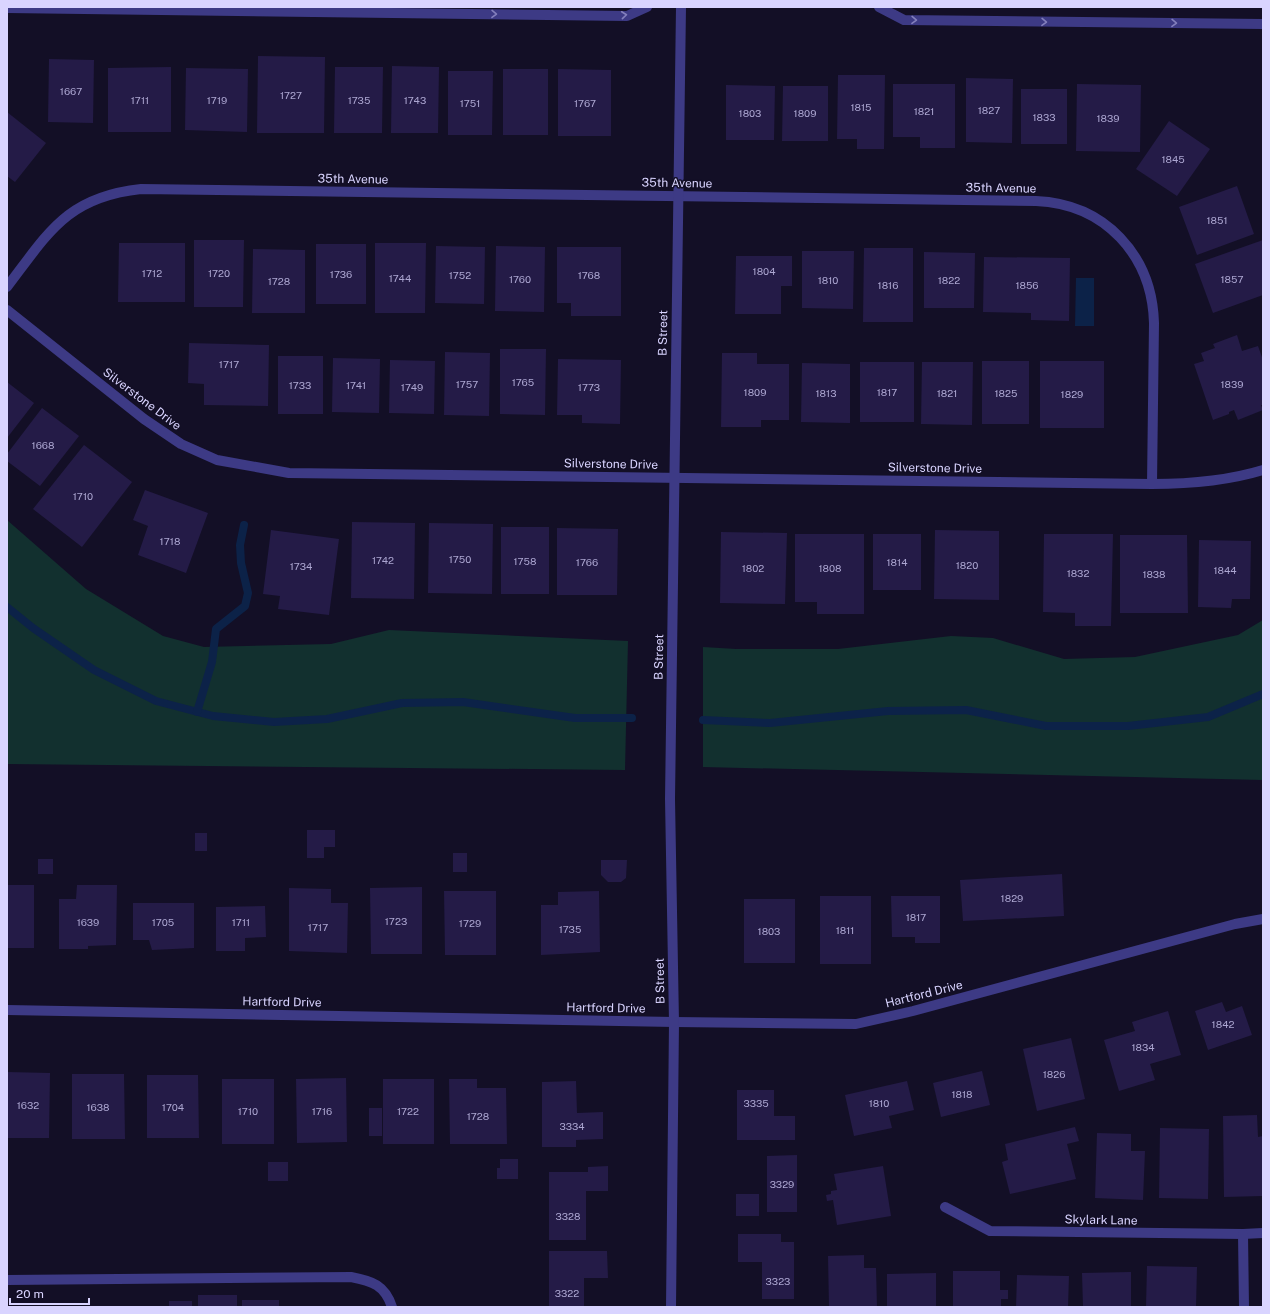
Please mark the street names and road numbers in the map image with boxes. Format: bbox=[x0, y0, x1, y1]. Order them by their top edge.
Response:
street label: 35th Avenue bbox=[317, 171, 389, 187]
street label: 35th Avenue bbox=[641, 175, 713, 191]
street label: 35th Avenue bbox=[965, 180, 1037, 196]
street label: B Street bbox=[656, 310, 670, 356]
street label: Silverstone Drive bbox=[100, 365, 184, 433]
street label: Silverstone Drive bbox=[564, 456, 658, 472]
street label: Silverstone Drive bbox=[888, 460, 982, 476]
street label: B Street bbox=[652, 634, 666, 680]
street label: B Street bbox=[653, 958, 667, 1004]
street label: Hartford Drive bbox=[884, 978, 964, 1010]
street label: Hartford Drive bbox=[242, 994, 322, 1010]
street label: Hartford Drive bbox=[566, 1000, 646, 1016]
street label: Skylark Lane bbox=[1064, 1212, 1138, 1228]

